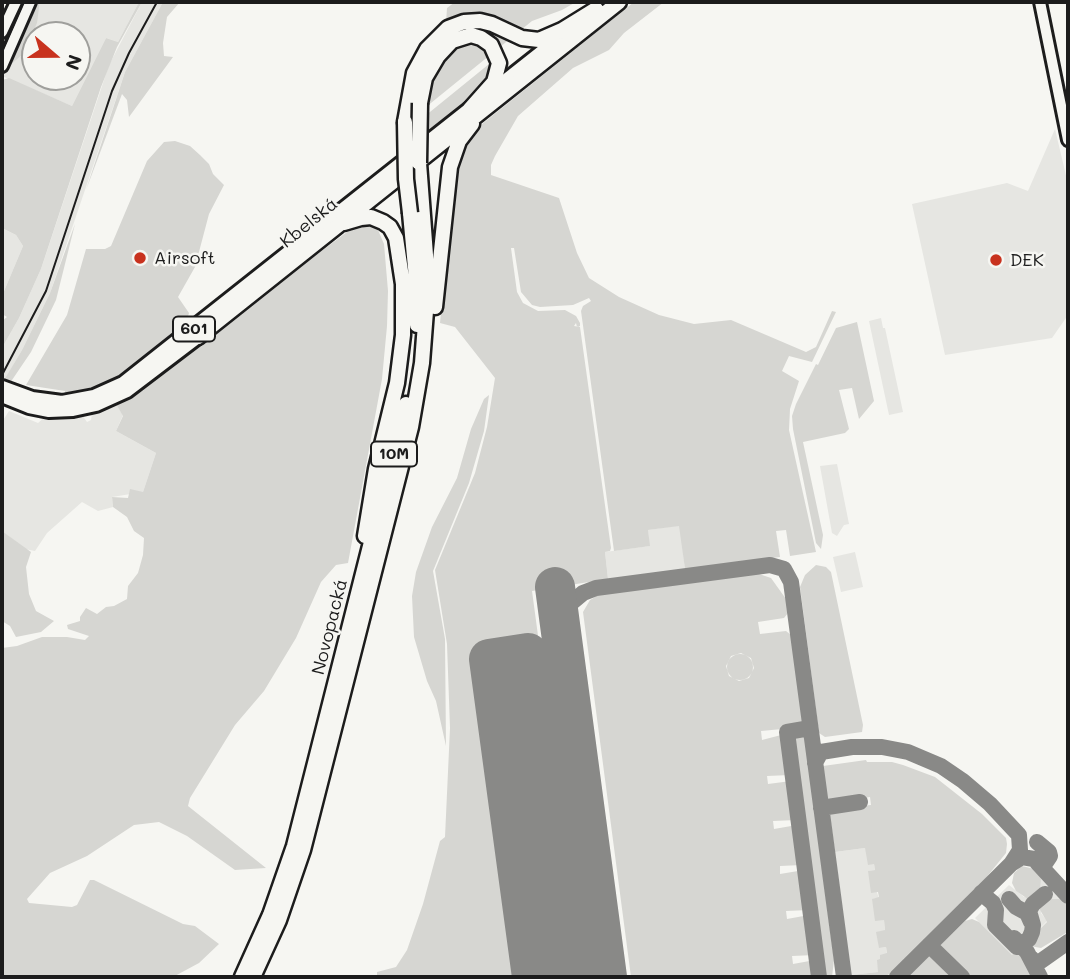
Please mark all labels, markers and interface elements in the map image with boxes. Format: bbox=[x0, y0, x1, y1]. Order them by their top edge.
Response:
north arrow bbox=[21, 21, 91, 91]
text: N bbox=[60, 52, 89, 74]
street label: Kbelská bbox=[276, 193, 342, 253]
place label: Airsoft bbox=[154, 247, 215, 269]
place label: DEK bbox=[1010, 249, 1044, 271]
marker: Airsoft bbox=[132, 250, 148, 266]
marker: DEK bbox=[988, 252, 1004, 268]
road number: 601 bbox=[173, 316, 215, 342]
road number: 10M bbox=[371, 442, 417, 467]
street label: Novopacká bbox=[308, 577, 352, 677]

